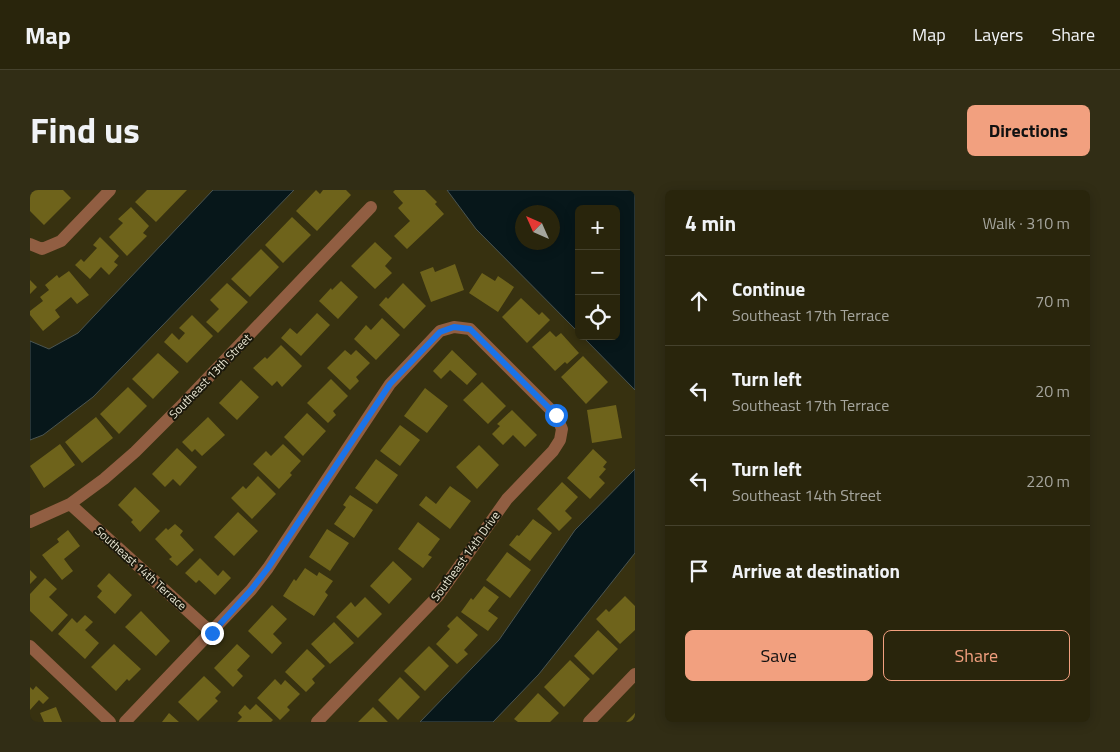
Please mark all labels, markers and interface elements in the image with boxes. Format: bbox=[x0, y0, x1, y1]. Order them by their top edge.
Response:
text: Map bbox=[25, 17, 71, 53]
text: Map bbox=[912, 21, 946, 48]
text: Layers bbox=[974, 21, 1023, 48]
text: Share bbox=[1051, 21, 1095, 48]
text: Find us bbox=[30, 103, 140, 157]
button: Directions bbox=[967, 105, 1090, 156]
north arrow bbox=[515, 205, 560, 250]
map controls bbox=[575, 205, 620, 340]
button: + bbox=[575, 205, 620, 250]
text: 4 min bbox=[685, 207, 736, 239]
text: Walk · 310 m bbox=[982, 211, 1070, 235]
button: − bbox=[575, 250, 620, 295]
text: Continue bbox=[732, 274, 805, 303]
icon: ahead bbox=[685, 287, 713, 315]
text: 70 m bbox=[1035, 289, 1070, 313]
button: locate bbox=[575, 295, 620, 340]
text: Southeast 17th Terrace bbox=[732, 303, 889, 327]
street label: Southeast 13th Street bbox=[164, 329, 256, 423]
text: Turn left bbox=[732, 364, 802, 393]
icon: left bbox=[685, 377, 713, 405]
text: 20 m bbox=[1035, 379, 1070, 403]
text: Southeast 17th Terrace bbox=[732, 393, 889, 417]
route start bbox=[545, 404, 568, 427]
text: Turn left bbox=[732, 454, 802, 483]
icon: left bbox=[685, 467, 713, 495]
text: 220 m bbox=[1026, 469, 1070, 493]
text: Southeast 14th Street bbox=[732, 483, 881, 507]
street label: Southeast 14th Drive bbox=[426, 507, 504, 605]
street label: Southeast 14th Terrace bbox=[91, 521, 191, 615]
text: Arrive at destination bbox=[732, 556, 900, 585]
icon: arrive bbox=[685, 557, 713, 585]
route end bbox=[201, 622, 224, 645]
button: Save bbox=[685, 630, 873, 681]
button: Share bbox=[883, 630, 1070, 681]

